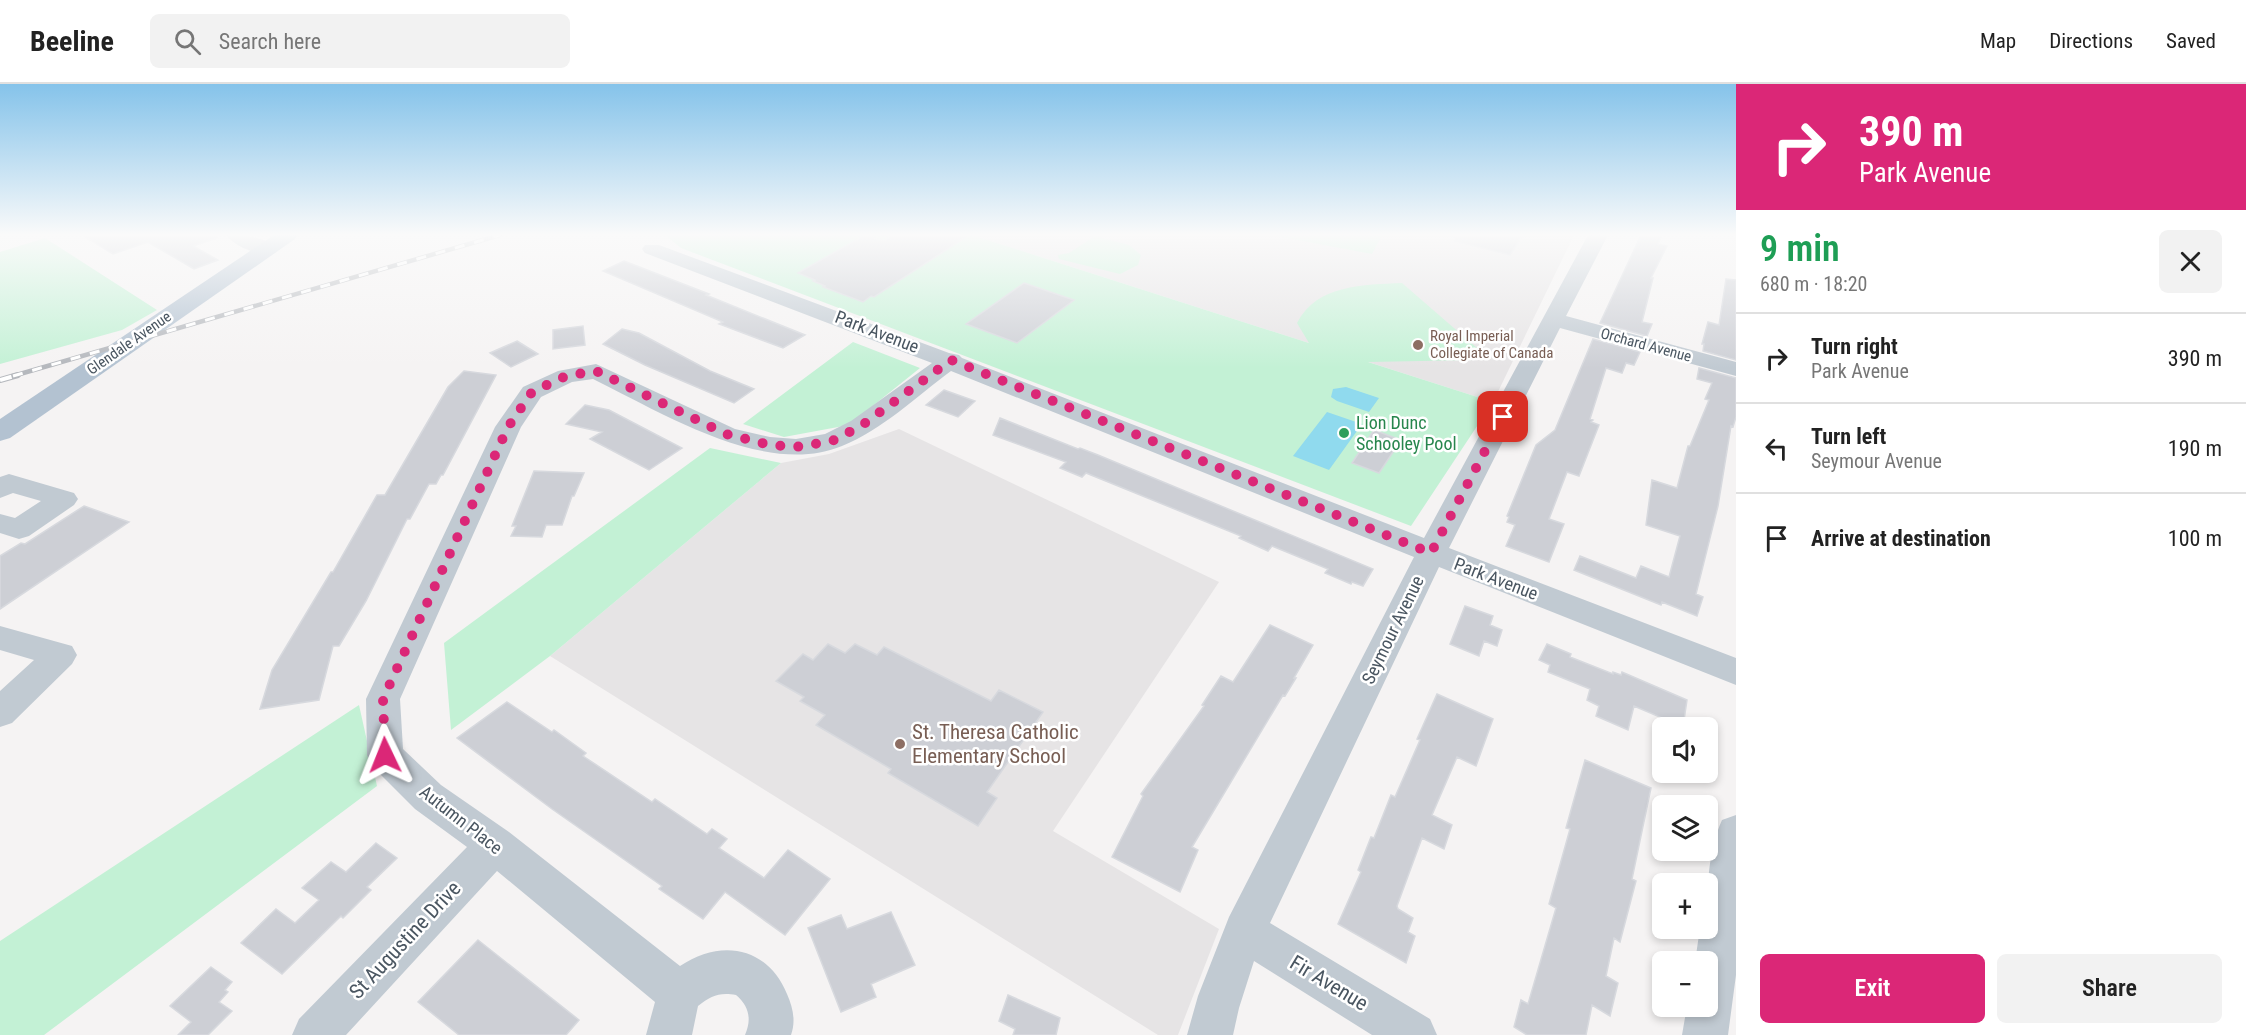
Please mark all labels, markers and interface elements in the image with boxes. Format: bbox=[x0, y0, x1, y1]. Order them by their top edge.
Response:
search box bbox=[150, 14, 570, 68]
text: Beeline bbox=[30, 25, 114, 58]
icon: search bbox=[171, 25, 204, 58]
text: Search here bbox=[219, 29, 321, 54]
text: Map bbox=[1980, 29, 2016, 53]
text: Directions bbox=[2049, 29, 2133, 53]
text: Saved bbox=[2166, 29, 2216, 53]
text: 390 m bbox=[1859, 107, 1964, 156]
icon: right bbox=[1760, 108, 1838, 186]
text: Park Avenue bbox=[1859, 157, 1991, 189]
text: 9 min bbox=[1760, 228, 1840, 270]
button: close bbox=[2159, 230, 2222, 293]
text: 680 m · 18:20 bbox=[1760, 272, 1867, 296]
street label: Park Avenue bbox=[832, 306, 922, 357]
street label: Glendale Avenue bbox=[84, 307, 174, 379]
street label: Orchard Avenue bbox=[1599, 324, 1693, 366]
place label: Royal Imperial Collegiate of Canada bbox=[1430, 327, 1553, 362]
text: Turn right bbox=[1811, 334, 1898, 359]
marker: Royal Imperial Collegiate of Canada bbox=[1411, 338, 1425, 352]
icon: right bbox=[1760, 342, 1793, 375]
text: 390 m bbox=[2168, 346, 2222, 371]
text: Park Avenue bbox=[1811, 359, 1909, 383]
pin bbox=[1477, 391, 1528, 442]
icon: arrive bbox=[1486, 400, 1519, 433]
place label: Lion Dunc Schooley Pool bbox=[1356, 412, 1457, 454]
text: Turn left bbox=[1811, 424, 1886, 449]
marker: Lion Dunc Schooley Pool bbox=[1337, 426, 1351, 440]
icon: left bbox=[1760, 432, 1793, 465]
text: 190 m bbox=[2168, 436, 2222, 461]
text: Seymour Avenue bbox=[1811, 449, 1942, 473]
icon: arrive bbox=[1760, 522, 1793, 555]
text: Arrive at destination bbox=[1811, 526, 1991, 551]
text: 100 m bbox=[2168, 526, 2222, 551]
street label: Park Avenue bbox=[1451, 553, 1541, 604]
street label: Seymour Avenue bbox=[1357, 572, 1428, 687]
map controls bbox=[1652, 717, 1718, 1017]
button: sound bbox=[1652, 717, 1718, 783]
place label: St. Theresa Catholic Elementary School bbox=[912, 720, 1079, 768]
position arrow bbox=[353, 723, 417, 787]
marker: St. Theresa Catholic Elementary School bbox=[893, 737, 907, 751]
street label: Autumn Place bbox=[416, 781, 507, 858]
button: layers bbox=[1652, 795, 1718, 861]
button: + bbox=[1652, 873, 1718, 939]
street label: St Augustine Drive bbox=[344, 876, 466, 1004]
street label: Fir Avenue bbox=[1286, 950, 1372, 1016]
button: − bbox=[1652, 951, 1718, 1017]
button: Exit bbox=[1760, 954, 1985, 1023]
button: Share bbox=[1997, 954, 2222, 1023]

